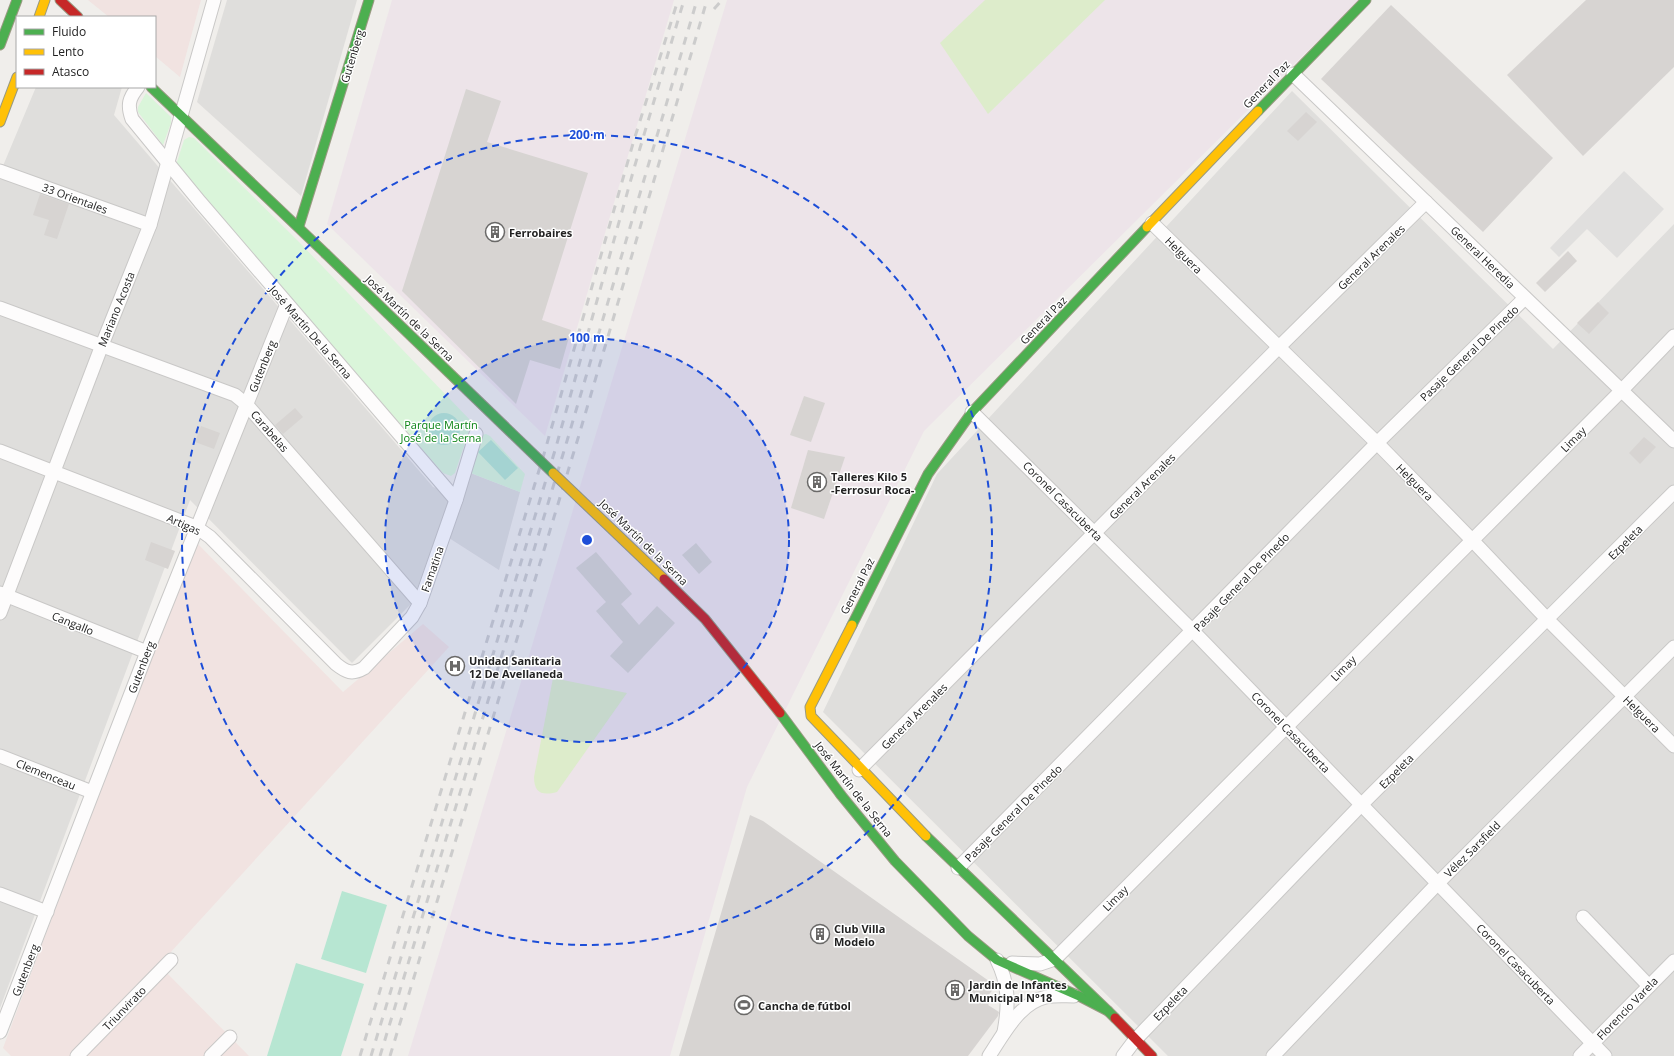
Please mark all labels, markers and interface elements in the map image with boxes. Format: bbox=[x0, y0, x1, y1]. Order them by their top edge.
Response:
legend bbox=[16, 16, 156, 88]
text: Fluido bbox=[52, 23, 86, 40]
street label: Gutenberg bbox=[337, 28, 367, 84]
text: Lento bbox=[52, 43, 84, 60]
street label: General Paz bbox=[1239, 57, 1293, 111]
text: Atasco bbox=[52, 63, 89, 80]
text: 200 m bbox=[569, 126, 605, 143]
street label: 33 Orientales bbox=[40, 179, 110, 217]
building icon: Ferrobaires bbox=[484, 221, 506, 243]
street label: General Arenales bbox=[1334, 221, 1408, 293]
street label: General Heredia bbox=[1448, 222, 1518, 292]
place label: Ferrobaires bbox=[509, 225, 573, 240]
street label: Helguera bbox=[1162, 233, 1206, 277]
street label: Mariano Acosta bbox=[94, 269, 138, 349]
street label: José Martín de la Serna bbox=[362, 271, 458, 364]
street label: José Martín De la Serna bbox=[266, 281, 356, 382]
street label: General Paz bbox=[1016, 293, 1070, 347]
street label: Pasaje General De Pinedo bbox=[1416, 302, 1522, 404]
text: 100 m bbox=[569, 329, 605, 346]
street label: Gutenberg bbox=[245, 338, 279, 394]
street label: Carabelas bbox=[248, 407, 292, 455]
park label: Parque Martín José de la Serna bbox=[400, 417, 481, 445]
street label: Limay bbox=[1557, 423, 1589, 455]
street label: General Arenales bbox=[1106, 450, 1178, 522]
street label: Coronel Casacuberta bbox=[1020, 458, 1106, 544]
street label: Helguera bbox=[1393, 460, 1437, 504]
place label: Talleres Kilo 5 -Ferrosur Roca- bbox=[831, 469, 915, 497]
building icon: Talleres Kilo 5 -Ferrosur Roca- bbox=[806, 471, 828, 493]
street label: José Martín de la Serna bbox=[596, 495, 692, 588]
street label: Artigas bbox=[165, 510, 203, 538]
street label: Ezpeleta bbox=[1604, 521, 1646, 563]
street label: Pasaje General De Pinedo bbox=[1190, 529, 1292, 635]
centre of rings bbox=[580, 533, 594, 547]
street label: Famatina bbox=[417, 544, 447, 594]
street label: General Paz bbox=[836, 555, 878, 617]
street label: Cangallo bbox=[50, 608, 97, 638]
street label: Gutenberg bbox=[124, 639, 158, 695]
street label: Limay bbox=[1327, 652, 1359, 684]
place label: Unidad Sanitaria 12 De Avellaneda bbox=[469, 653, 563, 681]
hospital icon: Unidad Sanitaria 12 De Avellaneda bbox=[444, 655, 466, 677]
street label: General Arenales bbox=[878, 680, 950, 752]
street label: Coronel Casacuberta bbox=[1248, 688, 1334, 776]
street label: Helguera bbox=[1620, 692, 1664, 736]
street label: José Martín de la Serna bbox=[811, 737, 896, 840]
street label: Ezpeleta bbox=[1375, 750, 1417, 792]
street label: Clemenceau bbox=[14, 755, 78, 793]
street label: Pasaje General De Pinedo bbox=[961, 761, 1065, 865]
street label: Vélez Sarsfield bbox=[1441, 818, 1503, 880]
street label: Limay bbox=[1099, 882, 1131, 914]
street label: Coronel Casacuberta bbox=[1473, 920, 1559, 1008]
place label: Club Villa Modelo bbox=[834, 921, 885, 949]
building icon: Club Villa Modelo bbox=[809, 923, 831, 945]
street label: Gutenberg bbox=[8, 942, 42, 998]
street label: Florencio Varela bbox=[1593, 973, 1661, 1043]
place label: Jardin de Infantes Municipal N°18 bbox=[968, 977, 1067, 1005]
building icon: Jardin de Infantes Municipal N°18 bbox=[944, 979, 966, 1001]
street label: Triunvirato bbox=[99, 982, 149, 1033]
street label: Ezpeleta bbox=[1150, 982, 1190, 1024]
sports icon: Cancha de fútbol bbox=[733, 994, 755, 1016]
place label: Cancha de fútbol bbox=[758, 998, 851, 1013]

